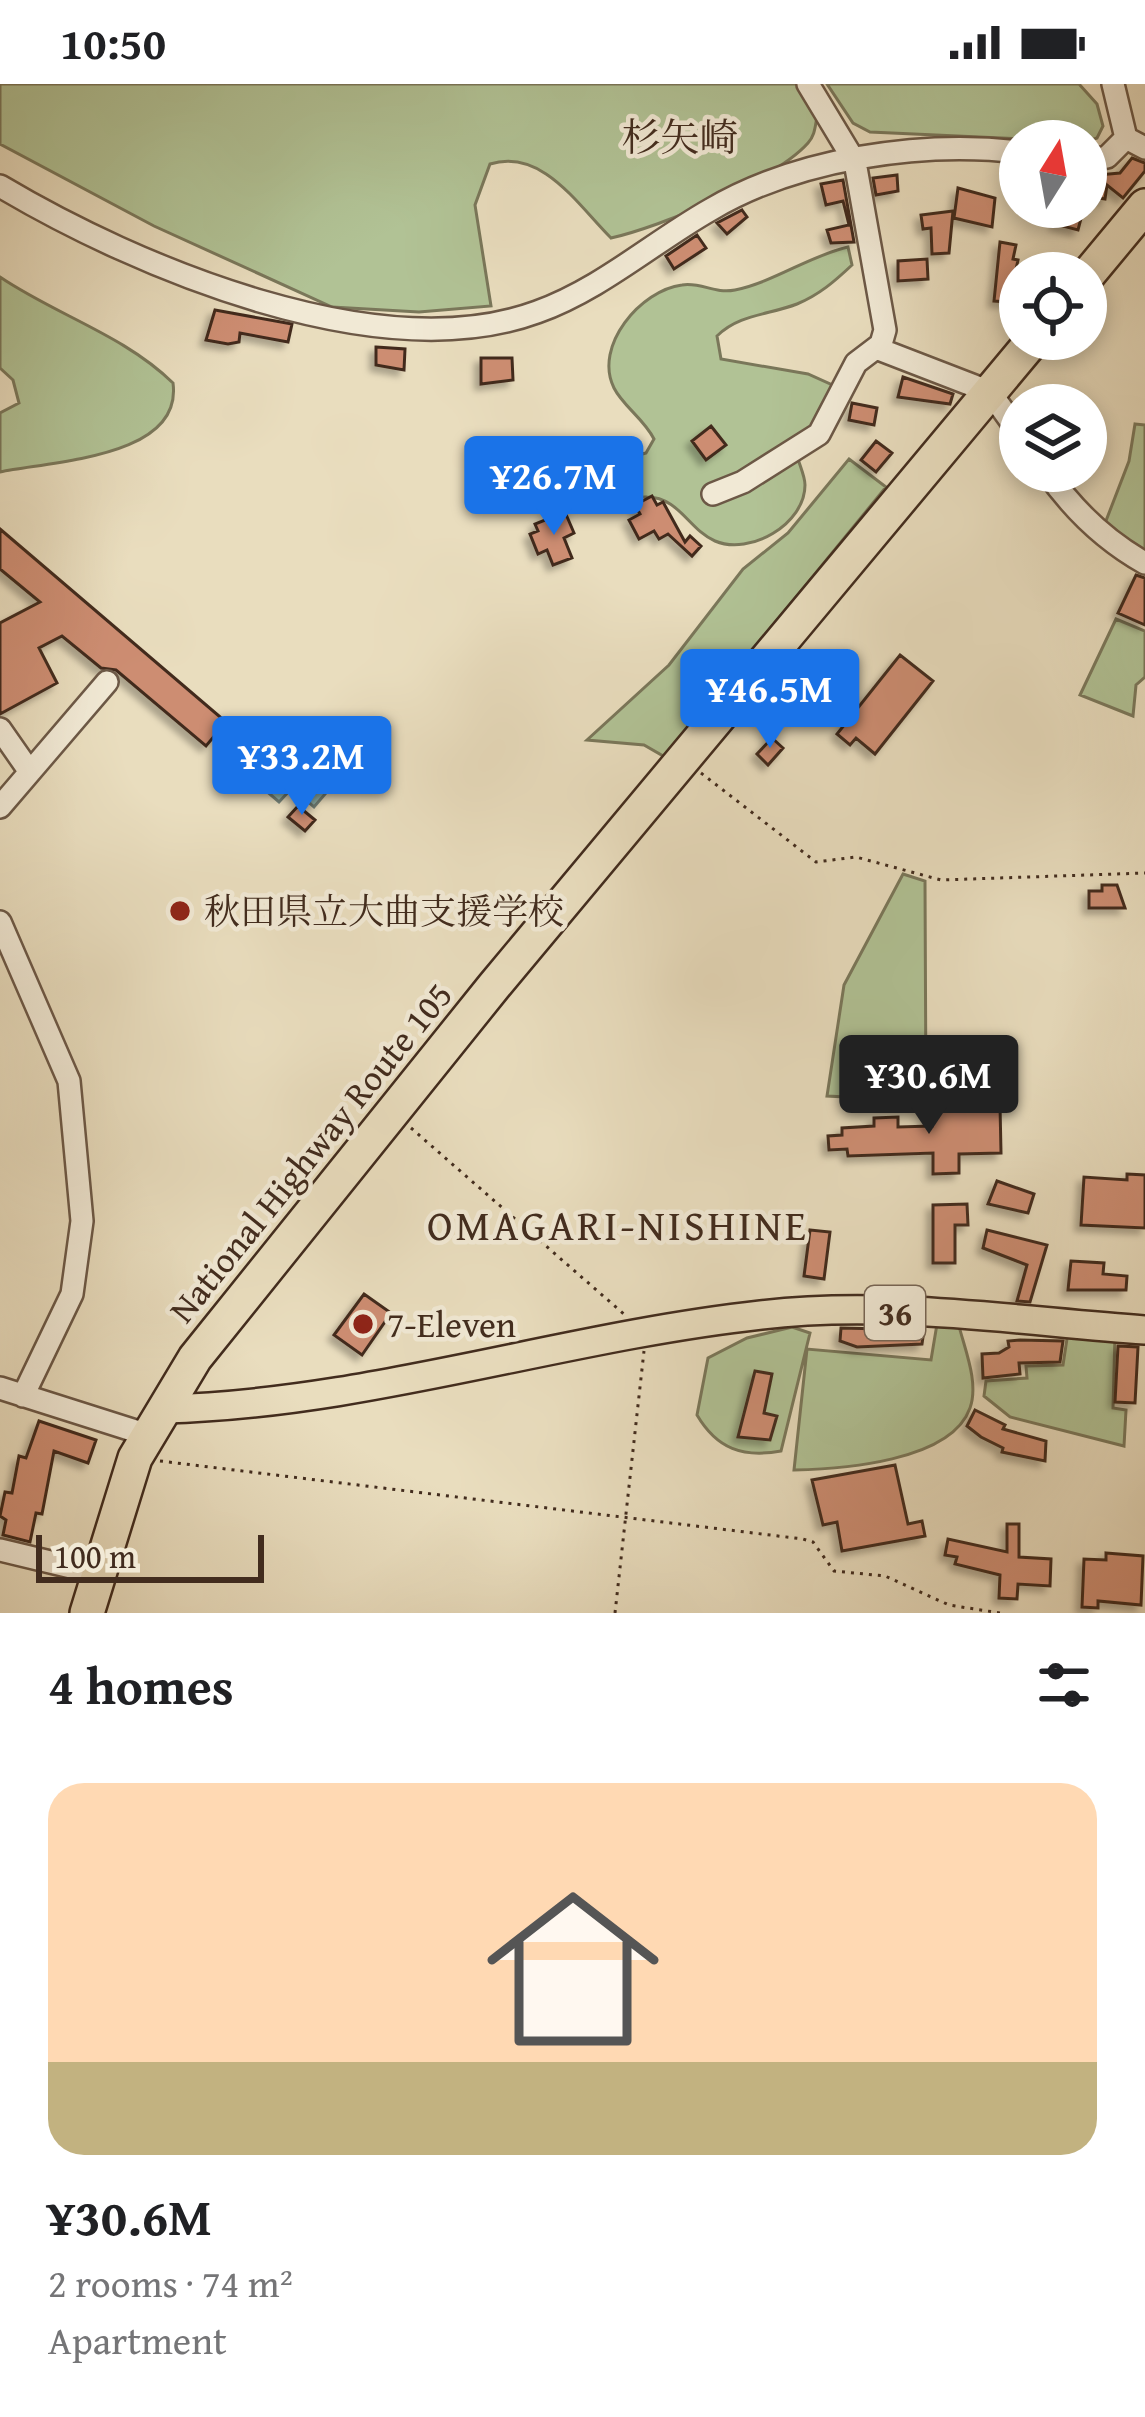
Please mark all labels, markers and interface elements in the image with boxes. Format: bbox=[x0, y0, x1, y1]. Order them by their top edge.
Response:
text: 10:50 bbox=[60, 10, 166, 75]
district label: 杉矢崎 bbox=[621, 108, 739, 165]
north arrow bbox=[999, 120, 1107, 228]
map controls bbox=[999, 120, 1107, 492]
button: locate bbox=[999, 252, 1107, 360]
button: layers bbox=[999, 384, 1107, 492]
pin: ¥26.7M bbox=[456, 436, 652, 538]
text: ¥26.7M bbox=[491, 446, 617, 503]
pin: ¥46.5M bbox=[672, 649, 868, 751]
text: ¥46.5M bbox=[707, 659, 833, 716]
pin: ¥33.2M bbox=[204, 716, 400, 818]
text: ¥33.2M bbox=[239, 726, 365, 783]
place label: 秋田県立大曲支援学校 bbox=[204, 884, 564, 937]
marker: 秋田県立大曲支援学校 bbox=[167, 898, 193, 924]
street label: National Highway Route 105 bbox=[155, 970, 464, 1334]
pin: ¥30.6M bbox=[831, 1035, 1027, 1137]
text: ¥30.6M bbox=[866, 1045, 992, 1102]
district label: OMAGARI-NISHINE bbox=[427, 1194, 809, 1255]
road number: 36 bbox=[865, 1286, 925, 1340]
place label: 7-Eleven bbox=[387, 1297, 516, 1350]
marker: 7-Eleven bbox=[350, 1311, 376, 1337]
scale bar bbox=[36, 1529, 264, 1582]
text: 100 m bbox=[54, 1532, 136, 1580]
text: 4 homes bbox=[48, 1648, 234, 1723]
icon: filters bbox=[1031, 1652, 1097, 1718]
icon: home bbox=[465, 1861, 681, 2077]
text: ¥30.6M bbox=[48, 2179, 212, 2254]
text: 2 rooms · 74 m² bbox=[48, 2254, 293, 2311]
text: Apartment bbox=[48, 2311, 227, 2368]

